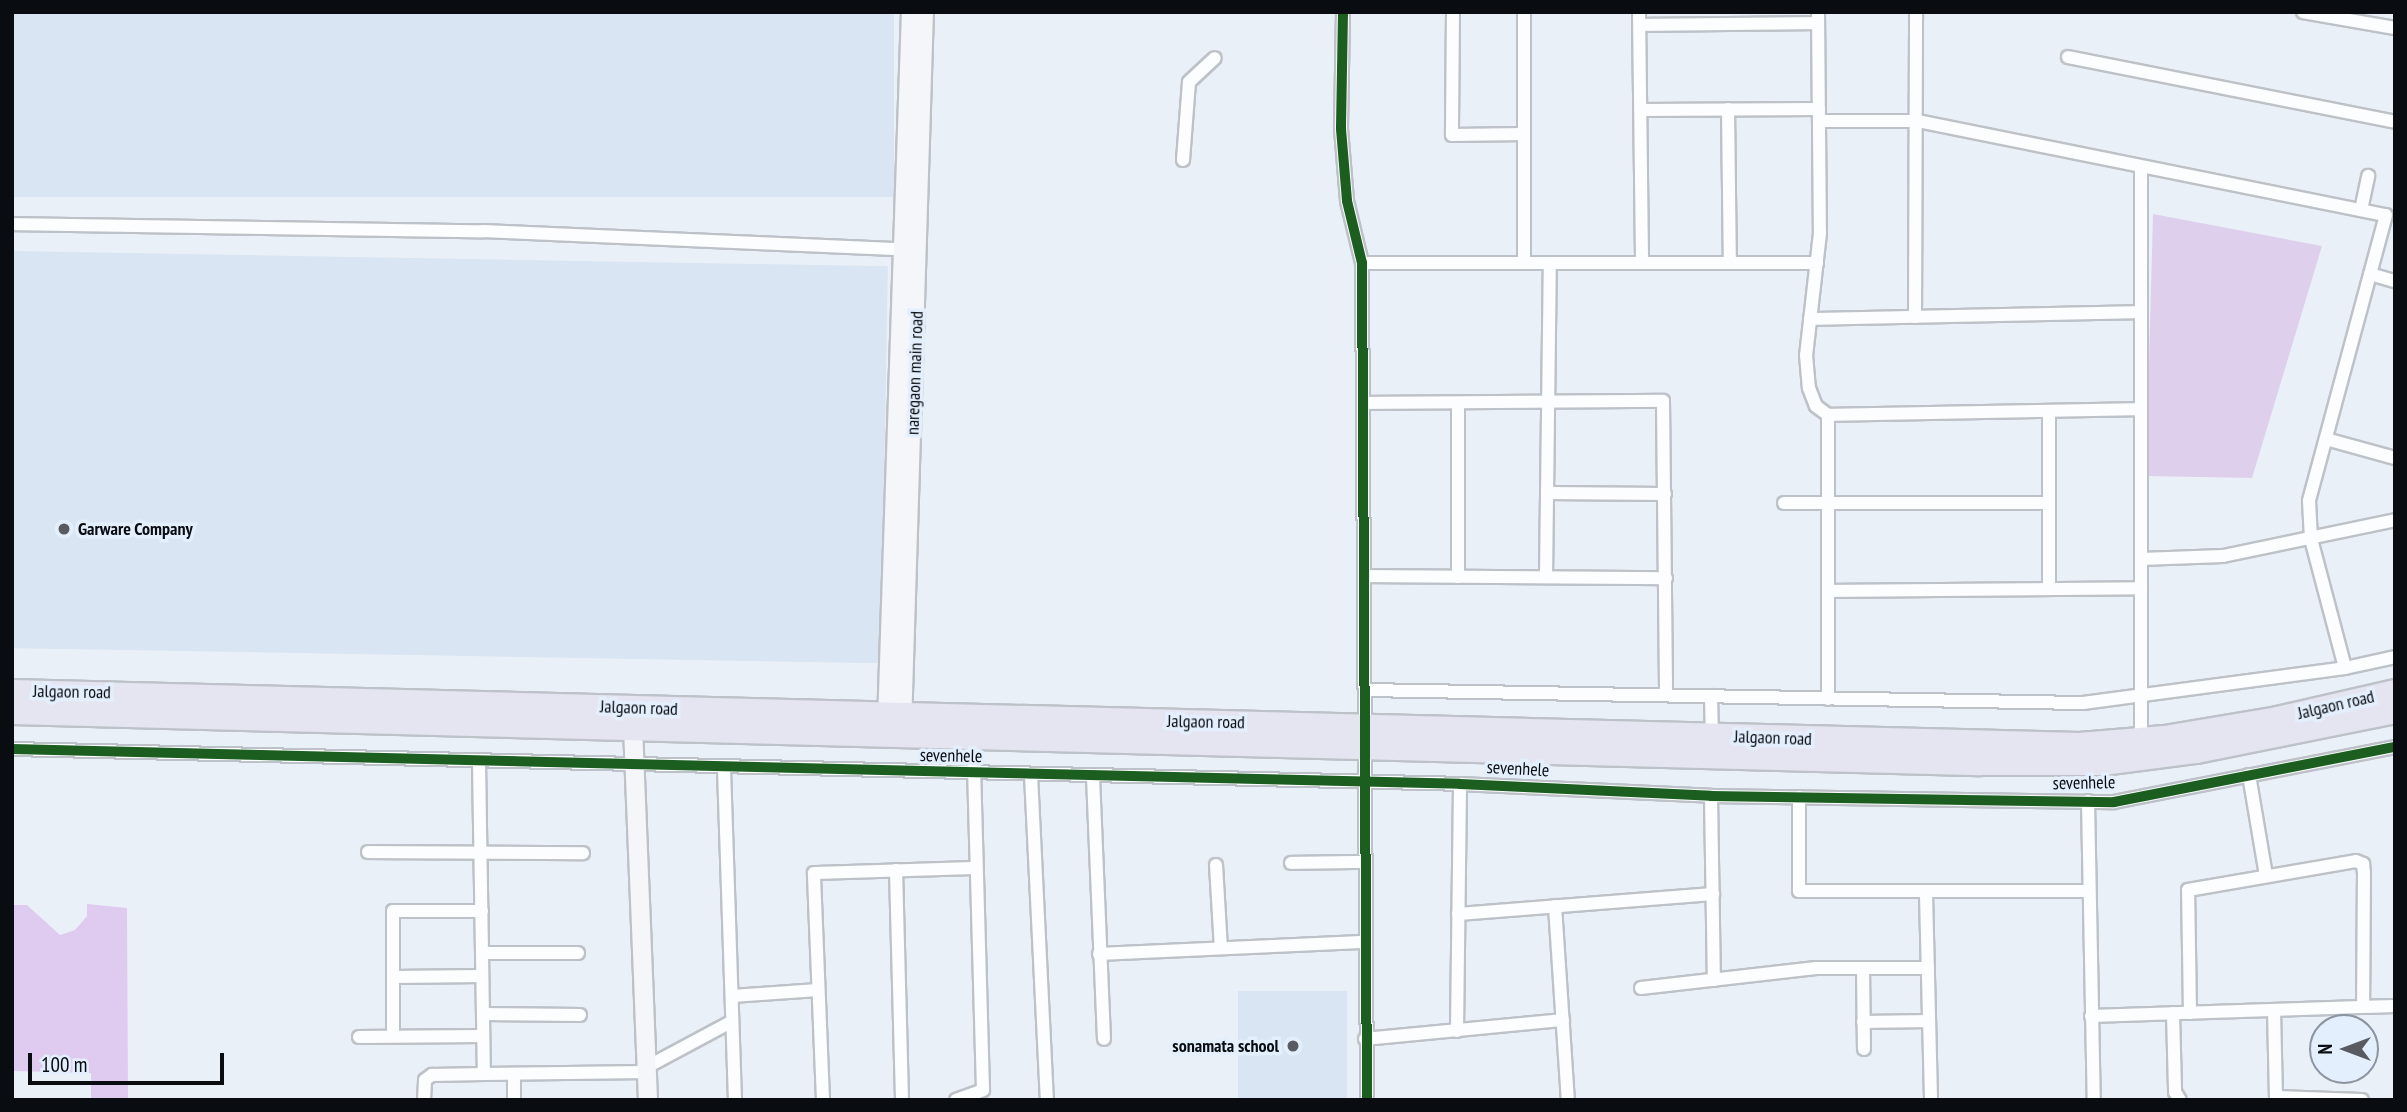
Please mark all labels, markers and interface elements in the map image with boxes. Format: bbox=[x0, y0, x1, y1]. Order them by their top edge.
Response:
street label: naregaon main road bbox=[902, 311, 928, 435]
place label: Garware Company bbox=[78, 518, 193, 540]
marker: Garware Company bbox=[56, 521, 72, 537]
street label: Jalgaon road bbox=[33, 681, 111, 703]
street label: Jalgaon road bbox=[2296, 686, 2376, 724]
street label: Jalgaon road bbox=[600, 696, 678, 720]
street label: Jalgaon road bbox=[1167, 711, 1245, 733]
street label: Jalgaon road bbox=[1734, 726, 1812, 750]
street label: sevenhele bbox=[920, 745, 982, 767]
street label: sevenhele bbox=[1486, 757, 1550, 781]
street label: sevenhele bbox=[2053, 772, 2115, 794]
north arrow bbox=[2309, 1014, 2379, 1084]
place label: sonamata school bbox=[1172, 1035, 1279, 1057]
scale bar bbox=[32, 1038, 228, 1082]
marker: sonamata school bbox=[1285, 1038, 1301, 1054]
text: N bbox=[2313, 1044, 2337, 1054]
text: 100 m bbox=[41, 1051, 87, 1078]

